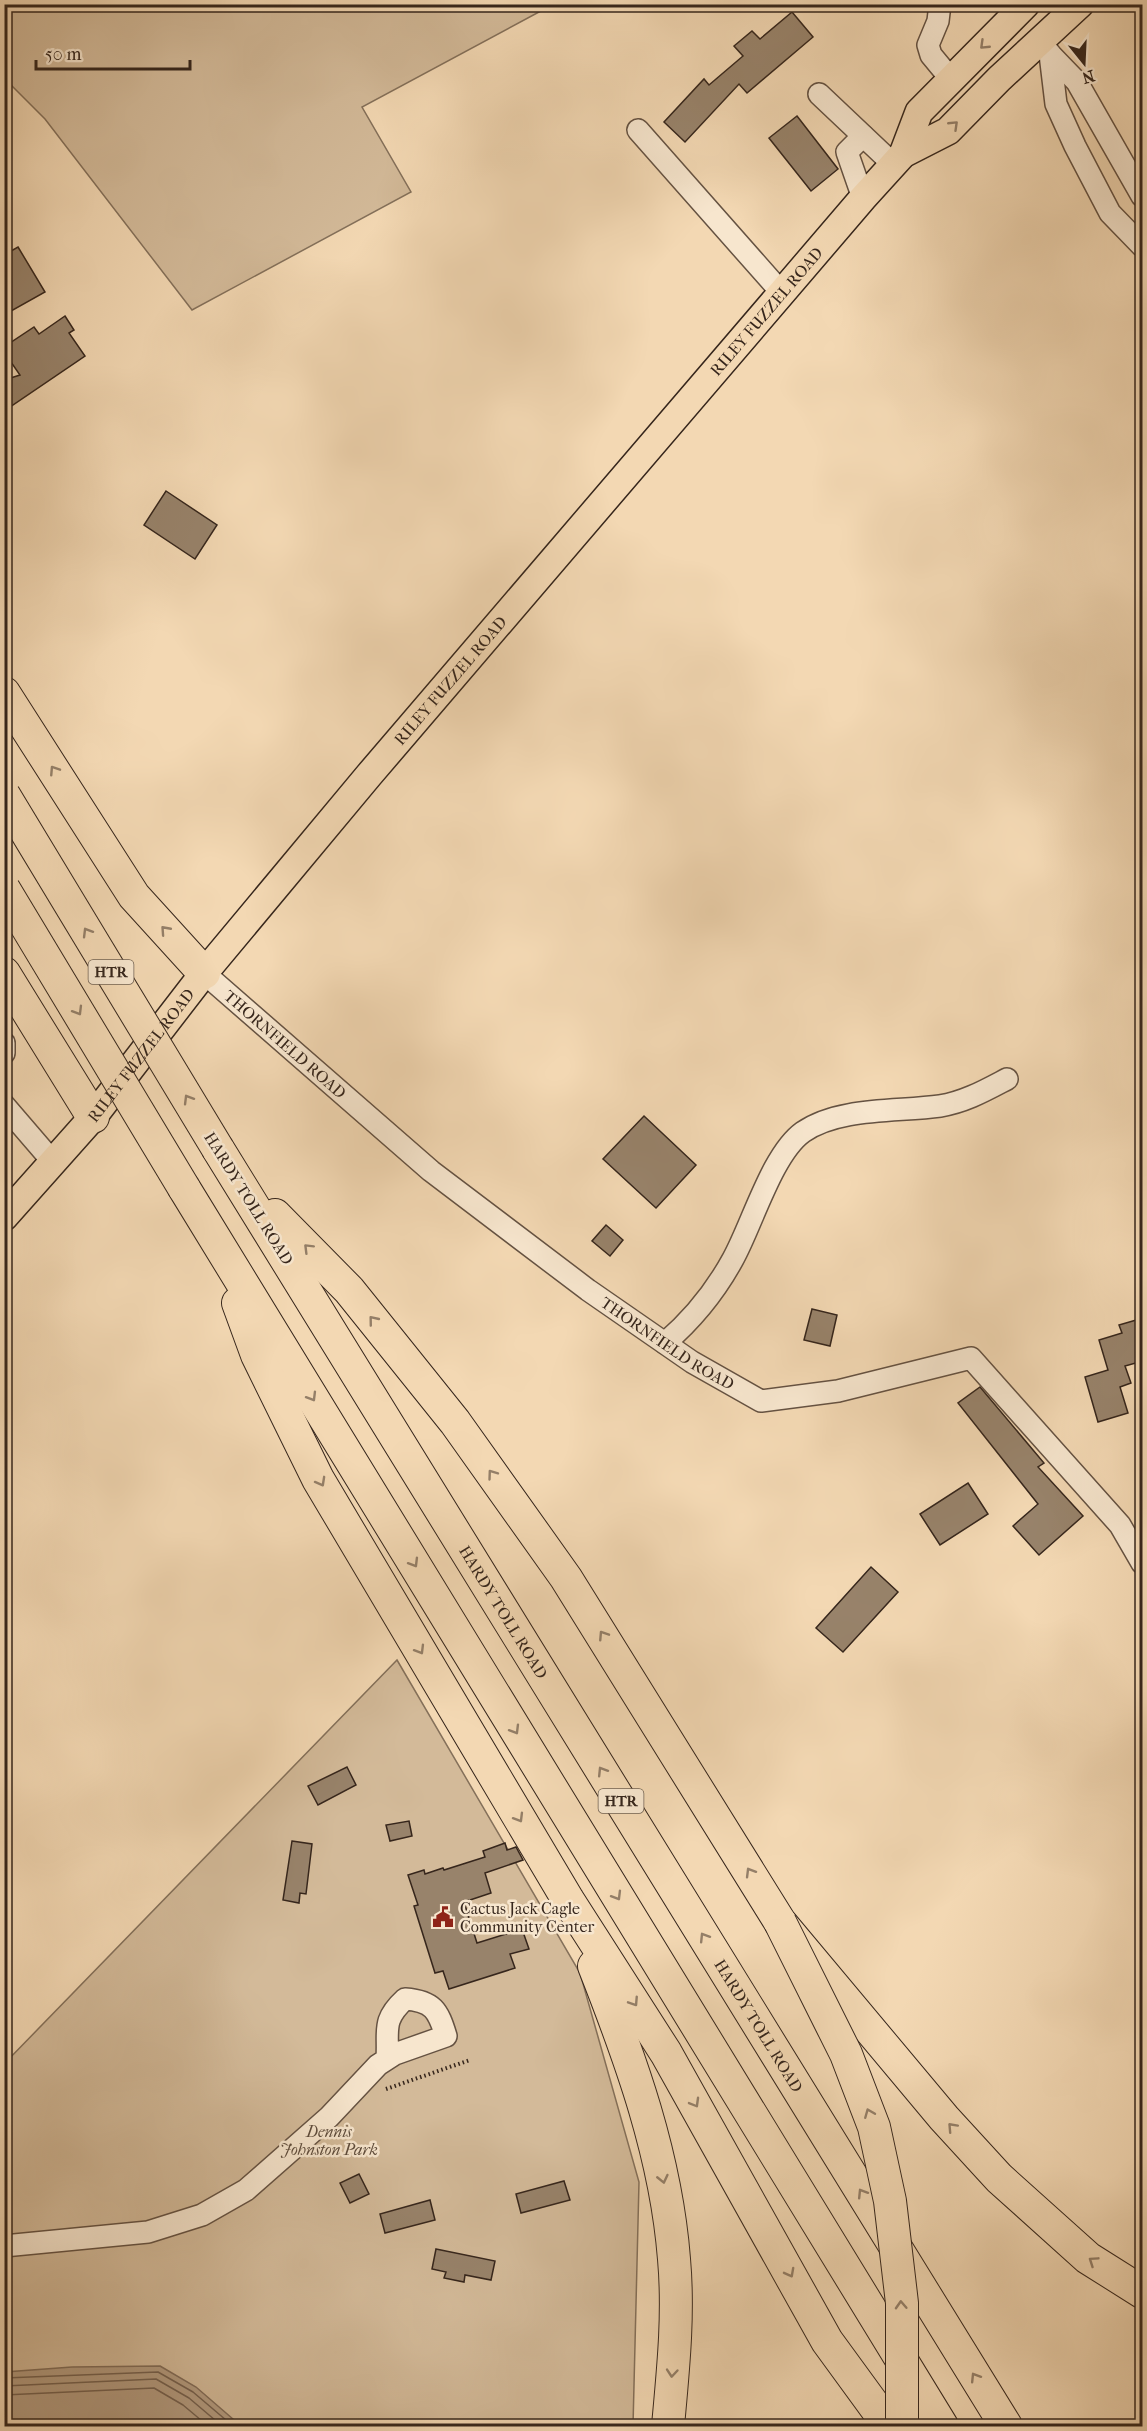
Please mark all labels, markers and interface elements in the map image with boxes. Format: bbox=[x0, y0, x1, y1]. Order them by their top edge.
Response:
scale bar bbox=[36, 33, 190, 71]
north arrow bbox=[1054, 33, 1114, 93]
one-way arrow bbox=[981, 38, 992, 49]
text: 50 m bbox=[45, 44, 82, 65]
text: N bbox=[1079, 66, 1097, 88]
one-way arrow bbox=[947, 121, 957, 132]
street label: RILEY FUZZEL ROAD bbox=[706, 243, 827, 380]
street label: RILEY FUZZEL ROAD bbox=[390, 613, 511, 749]
one-way arrow bbox=[50, 766, 61, 777]
one-way arrow bbox=[161, 926, 172, 937]
one-way arrow bbox=[83, 928, 94, 938]
road number: HTR bbox=[88, 960, 134, 984]
street label: RILEY FUZZEL ROAD bbox=[84, 985, 198, 1126]
street label: THORNFIELD ROAD bbox=[220, 986, 350, 1103]
one-way arrow bbox=[71, 1005, 83, 1015]
one-way arrow bbox=[183, 1095, 195, 1105]
street label: HARDY TOLL ROAD bbox=[200, 1128, 297, 1268]
one-way arrow bbox=[304, 1245, 315, 1256]
street label: THORNFIELD ROAD bbox=[597, 1293, 737, 1394]
one-way arrow bbox=[369, 1316, 380, 1327]
one-way arrow bbox=[305, 1391, 316, 1401]
one-way arrow bbox=[489, 1470, 500, 1481]
one-way arrow bbox=[314, 1476, 325, 1486]
street label: HARDY TOLL ROAD bbox=[455, 1542, 551, 1682]
one-way arrow bbox=[406, 1557, 418, 1567]
one-way arrow bbox=[599, 1630, 610, 1641]
one-way arrow bbox=[412, 1644, 424, 1654]
one-way arrow bbox=[508, 1724, 520, 1734]
one-way arrow bbox=[598, 1767, 610, 1777]
road number: HTR bbox=[598, 1789, 644, 1813]
one-way arrow bbox=[512, 1812, 523, 1822]
one-way arrow bbox=[745, 1868, 757, 1878]
one-way arrow bbox=[609, 1890, 621, 1900]
place label: Cactus Jack Cagle Community Center bbox=[460, 1899, 594, 1936]
public building icon: Cactus Jack Cagle Community Center bbox=[431, 1905, 455, 1929]
one-way arrow bbox=[700, 1933, 712, 1943]
street label: HARDY TOLL ROAD bbox=[710, 1956, 807, 2096]
one-way arrow bbox=[626, 1996, 637, 2007]
one-way arrow bbox=[688, 2097, 699, 2107]
one-way arrow bbox=[864, 2109, 876, 2120]
park label: Dennis Johnston Park bbox=[280, 2122, 378, 2159]
one-way arrow bbox=[948, 2123, 959, 2134]
one-way arrow bbox=[655, 2174, 668, 2184]
one-way arrow bbox=[857, 2189, 869, 2199]
one-way arrow bbox=[1089, 2257, 1100, 2268]
one-way arrow bbox=[783, 2267, 795, 2278]
one-way arrow bbox=[895, 2301, 908, 2310]
one-way arrow bbox=[666, 2368, 679, 2377]
one-way arrow bbox=[971, 2373, 983, 2383]

